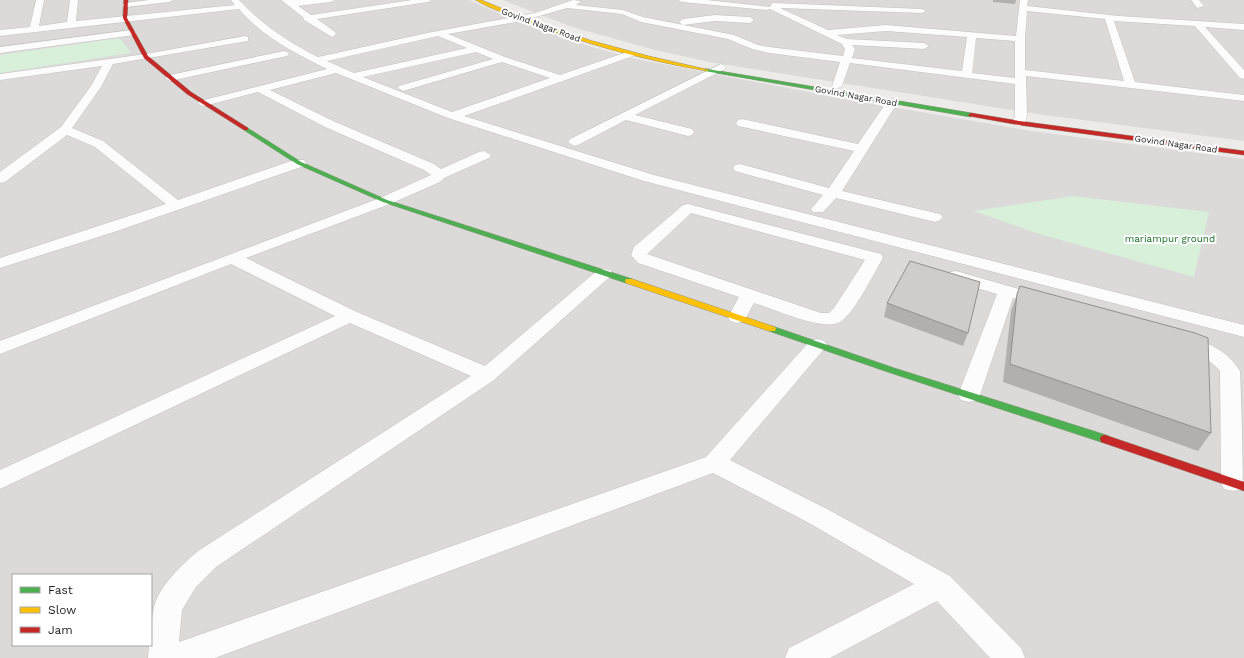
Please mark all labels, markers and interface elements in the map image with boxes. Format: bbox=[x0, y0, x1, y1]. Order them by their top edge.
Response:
street label: Govind Nagar Road bbox=[500, 6, 582, 44]
street label: Govind Nagar Road bbox=[814, 84, 898, 108]
street label: Govind Nagar Road bbox=[1134, 133, 1218, 155]
park label: mariampur ground bbox=[1125, 233, 1215, 244]
legend bbox=[12, 574, 152, 646]
text: Fast bbox=[48, 583, 73, 597]
text: Slow bbox=[48, 603, 76, 617]
text: Jam bbox=[48, 623, 73, 637]

